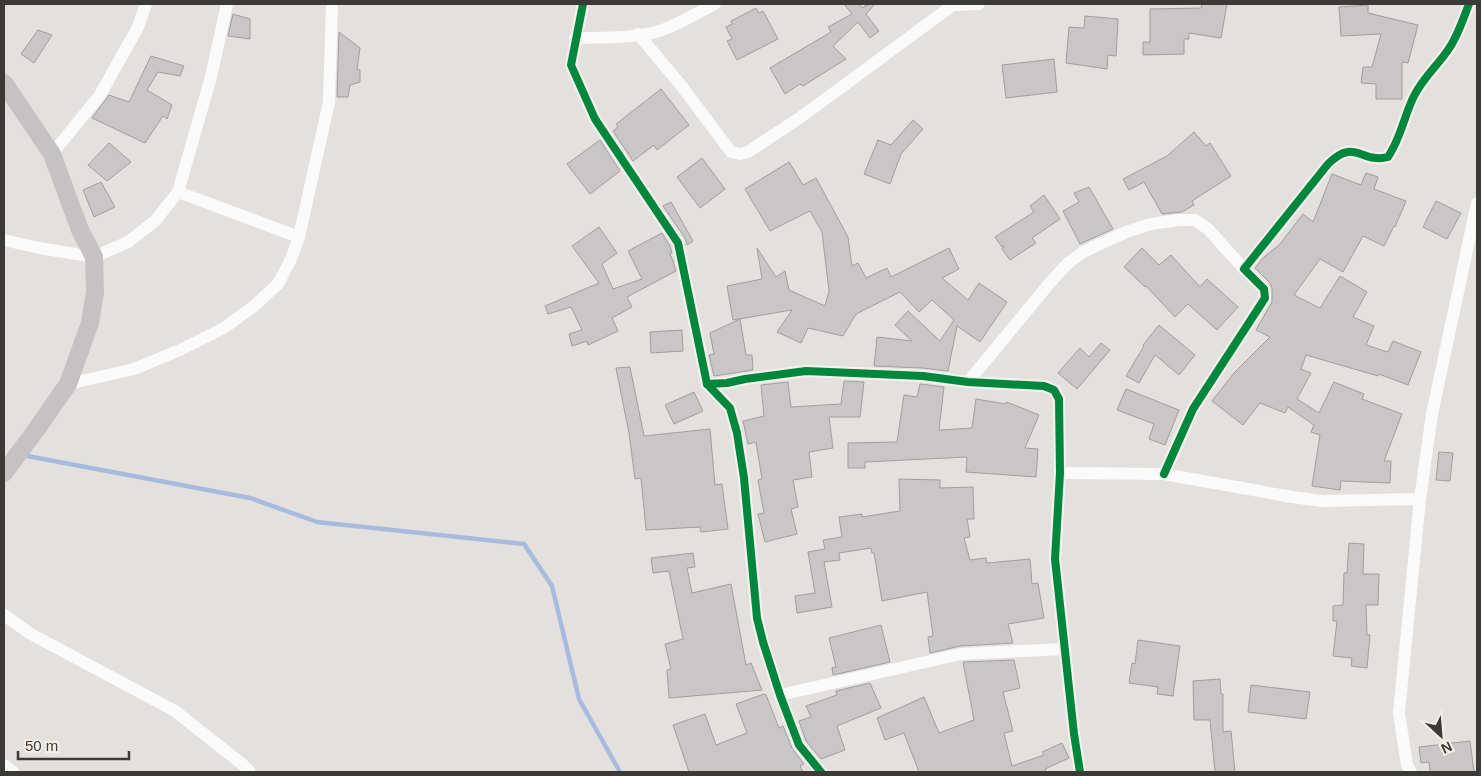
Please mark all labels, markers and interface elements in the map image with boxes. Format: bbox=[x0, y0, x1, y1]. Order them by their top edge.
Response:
north arrow bbox=[1416, 711, 1466, 761]
scale bar bbox=[18, 728, 129, 760]
text: 50 m bbox=[25, 737, 58, 754]
text: N bbox=[1439, 738, 1455, 757]

